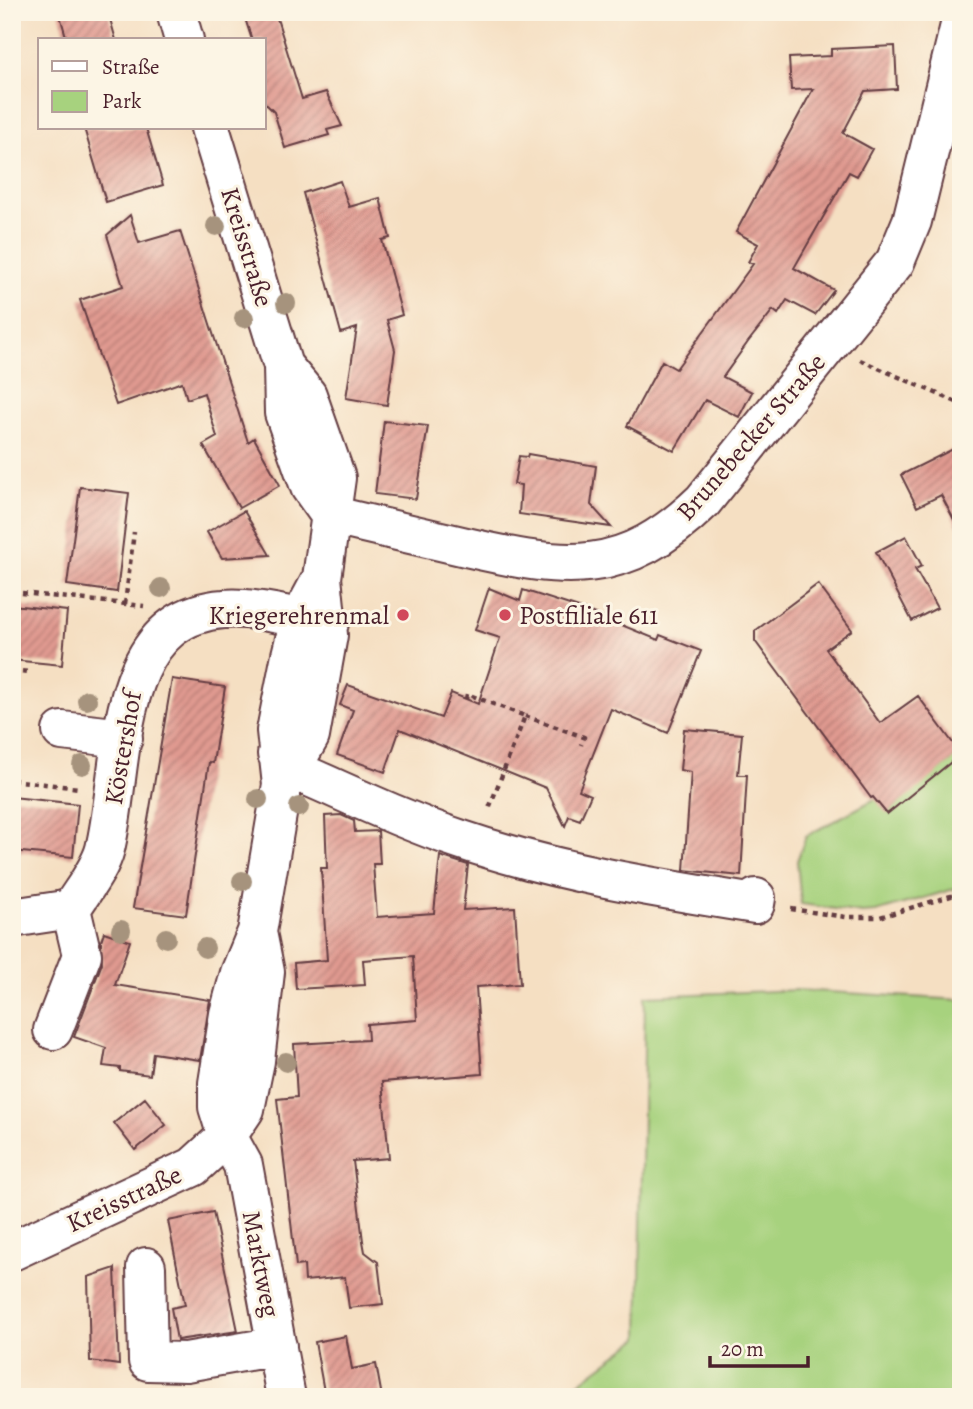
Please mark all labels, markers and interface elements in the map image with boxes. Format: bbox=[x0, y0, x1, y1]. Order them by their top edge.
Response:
legend bbox=[38, 38, 266, 130]
text: Straße bbox=[102, 53, 160, 81]
text: Park bbox=[102, 87, 142, 115]
street label: Kreisstraße bbox=[212, 183, 282, 311]
street label: Brunebecker Straße bbox=[668, 346, 834, 528]
place label: Kriegerehrenmal bbox=[208, 598, 389, 633]
place label: Postfiliale 611 bbox=[519, 598, 658, 633]
marker: Kriegerehrenmal bbox=[395, 607, 411, 623]
marker: Postfiliale 611 bbox=[497, 607, 513, 623]
street label: Köstershof bbox=[96, 685, 151, 808]
street label: Kreisstraße bbox=[61, 1157, 187, 1241]
street label: Marktweg bbox=[234, 1208, 288, 1320]
scale bar bbox=[710, 1325, 808, 1369]
text: 20 m bbox=[721, 1335, 764, 1363]

